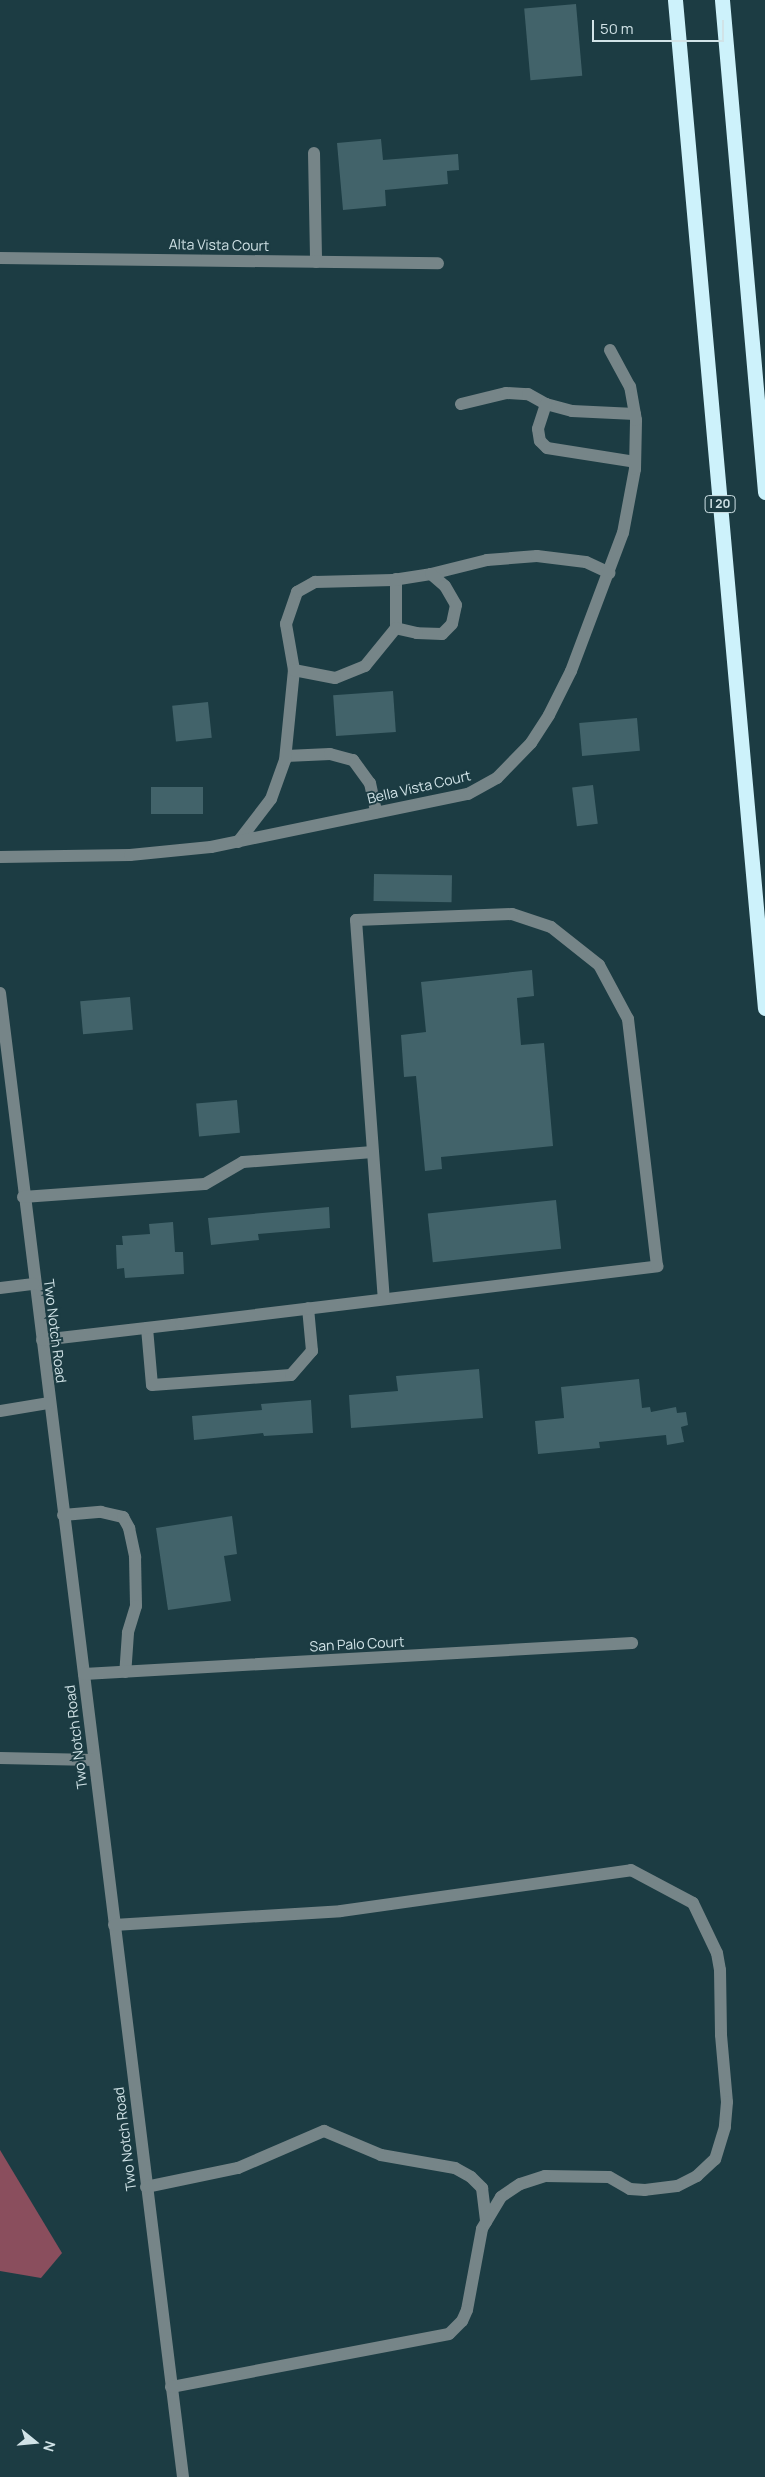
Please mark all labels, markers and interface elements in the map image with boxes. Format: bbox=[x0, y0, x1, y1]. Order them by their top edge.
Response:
scale bar bbox=[595, 10, 728, 42]
text: 50 m bbox=[600, 18, 634, 39]
street label: Alta Vista Court bbox=[169, 236, 269, 254]
road number: I 20 bbox=[704, 494, 736, 514]
street label: Bella Vista Court bbox=[365, 767, 473, 807]
street label: Two Notch Road bbox=[40, 1278, 70, 1384]
street label: San Palo Court bbox=[309, 1633, 405, 1655]
street label: Two Notch Road bbox=[61, 1684, 91, 1790]
street label: Two Notch Road bbox=[110, 2086, 140, 2192]
north arrow bbox=[10, 2417, 60, 2467]
text: N bbox=[39, 2439, 60, 2454]

